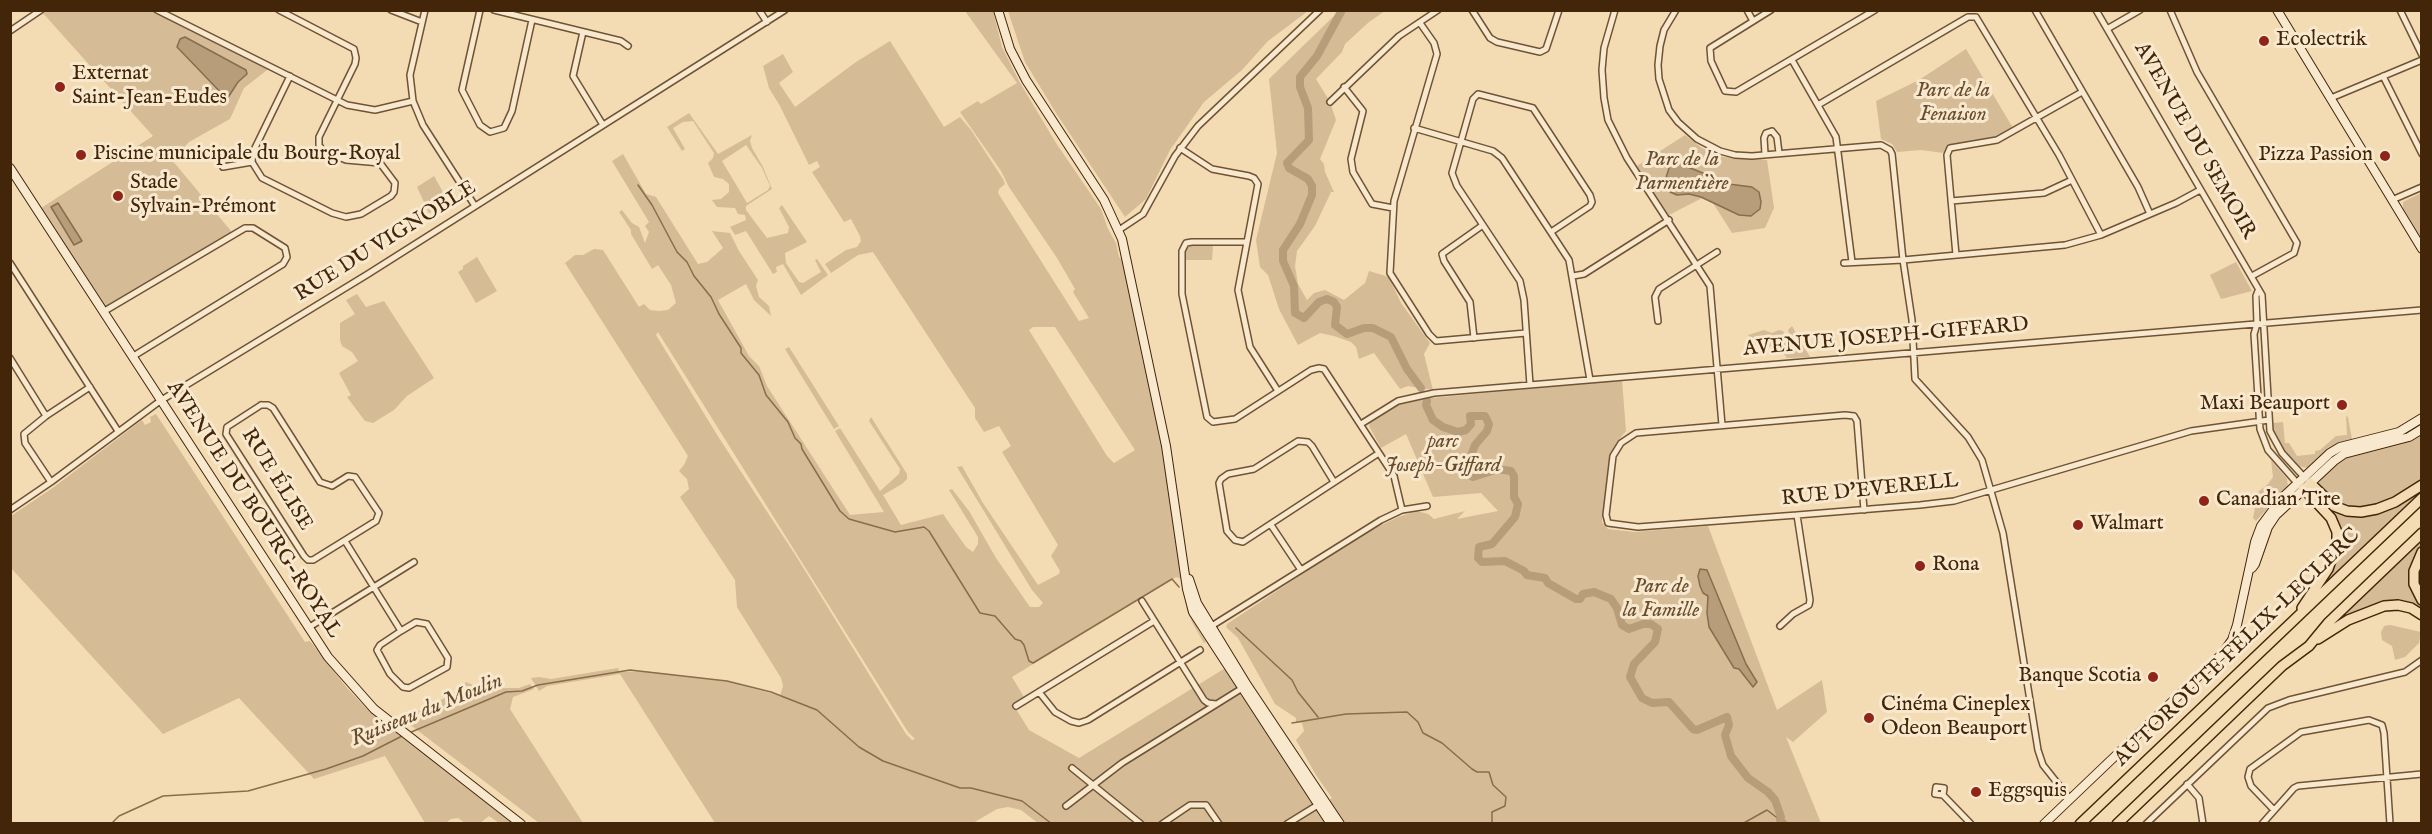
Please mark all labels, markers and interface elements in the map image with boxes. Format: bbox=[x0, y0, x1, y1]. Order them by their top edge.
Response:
place label: Ecolectrik bbox=[2276, 28, 2367, 54]
marker: Ecolectrik bbox=[2257, 34, 2271, 48]
street label: AVENUE DU SEMOIR bbox=[2127, 38, 2261, 244]
place label: Externat Saint-Jean-Eudes bbox=[72, 62, 227, 112]
park label: Parc de la Fenaison bbox=[1916, 79, 1990, 129]
marker: Externat Saint-Jean-Eudes bbox=[53, 80, 67, 94]
place label: Piscine municipale du Bourg-Royal bbox=[93, 142, 400, 168]
place label: Pizza Passion bbox=[2258, 143, 2373, 169]
marker: Piscine municipale du Bourg-Royal bbox=[74, 148, 88, 162]
park label: Parc de la Parmentière bbox=[1636, 148, 1728, 198]
marker: Pizza Passion bbox=[2378, 149, 2392, 163]
place label: Stade Sylvain-Prémont bbox=[130, 171, 276, 221]
street label: RUE DU VIGNOBLE bbox=[291, 176, 481, 308]
marker: Stade Sylvain-Prémont bbox=[111, 189, 125, 203]
street label: AVENUE JOSEPH-GIFFARD bbox=[1742, 313, 2030, 363]
street label: AVENUE DU BOURG-ROYAL bbox=[160, 377, 346, 643]
place label: Maxi Beauport bbox=[2200, 392, 2330, 418]
marker: Maxi Beauport bbox=[2335, 398, 2349, 412]
street label: RUE ÉLISE bbox=[235, 424, 317, 536]
park label: parc Joseph-Giffard bbox=[1385, 430, 1501, 480]
street label: RUE D'EVERELL bbox=[1780, 469, 1960, 513]
place label: Canadian Tire bbox=[2216, 488, 2340, 514]
marker: Canadian Tire bbox=[2197, 494, 2211, 508]
place label: Walmart bbox=[2090, 512, 2164, 538]
marker: Walmart bbox=[2071, 518, 2085, 532]
street label: AUTOROUTE FÉLIX-LECLERC bbox=[2110, 524, 2366, 772]
place label: Rona bbox=[1932, 553, 1979, 579]
marker: Rona bbox=[1913, 559, 1927, 573]
park label: Parc de la Famille bbox=[1623, 575, 1699, 625]
place label: Banque Scotia bbox=[2018, 664, 2141, 690]
water label: Ruisseau du Moulin bbox=[347, 668, 507, 754]
marker: Banque Scotia bbox=[2146, 670, 2160, 684]
place label: Cinéma Cineplex Odeon Beauport bbox=[1881, 693, 2030, 743]
marker: Cinéma Cineplex Odeon Beauport bbox=[1862, 711, 1876, 725]
place label: Eggsquis bbox=[1988, 779, 2067, 805]
marker: Eggsquis bbox=[1969, 785, 1983, 799]

